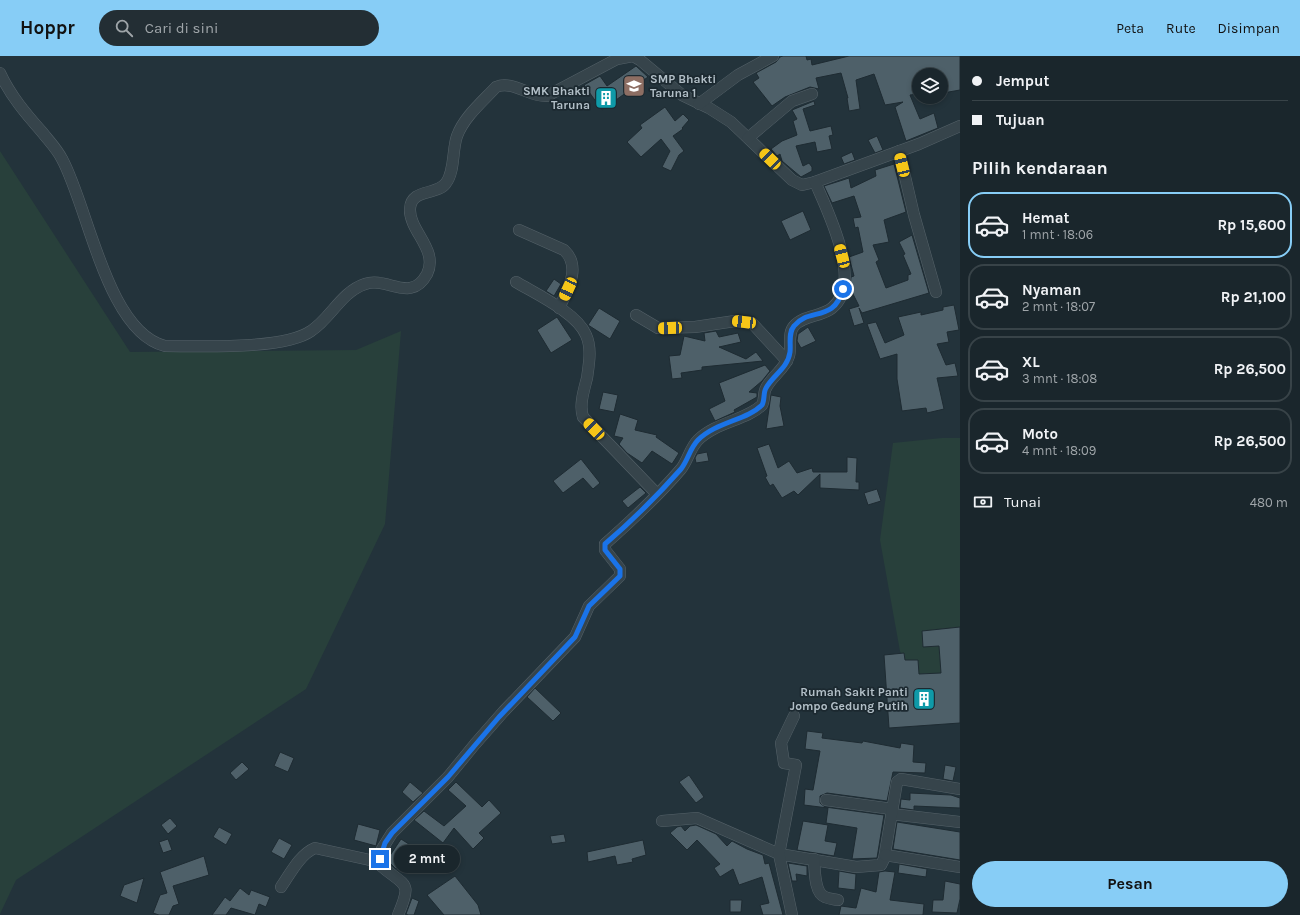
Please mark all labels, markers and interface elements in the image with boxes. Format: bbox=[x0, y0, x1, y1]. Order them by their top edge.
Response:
search box bbox=[99, 10, 379, 46]
text: Hoppr bbox=[20, 17, 75, 39]
icon: search bbox=[113, 17, 135, 39]
text: Cari di sini bbox=[145, 19, 219, 37]
text: Peta bbox=[1116, 20, 1144, 37]
text: Rute bbox=[1166, 20, 1196, 37]
text: Disimpan bbox=[1218, 20, 1280, 37]
map controls bbox=[912, 68, 948, 104]
button: layers bbox=[912, 68, 948, 104]
place label: SMP Bhakti Taruna 1 bbox=[650, 72, 716, 100]
text: Jemput bbox=[996, 72, 1049, 90]
school or university icon: SMP Bhakti Taruna 1 bbox=[621, 73, 647, 99]
place label: SMK Bhakti Taruna bbox=[523, 84, 590, 112]
building icon: SMK Bhakti Taruna bbox=[593, 85, 619, 111]
text: Tujuan bbox=[996, 111, 1045, 129]
car bbox=[757, 146, 783, 172]
car bbox=[893, 152, 911, 178]
text: Pilih kendaraan bbox=[972, 157, 1108, 179]
icon: car bbox=[974, 207, 1010, 243]
text: Hemat bbox=[1022, 209, 1069, 227]
text: Rp 15,600 bbox=[1217, 216, 1286, 234]
text: 1 mnt · 18:06 bbox=[1022, 227, 1093, 242]
car bbox=[833, 243, 851, 269]
car bbox=[557, 276, 579, 302]
icon: car bbox=[974, 279, 1010, 315]
route start bbox=[834, 280, 852, 298]
text: Nyaman bbox=[1022, 281, 1081, 299]
text: Rp 21,100 bbox=[1221, 288, 1286, 306]
text: 2 mnt · 18:07 bbox=[1022, 299, 1095, 314]
car bbox=[731, 315, 757, 329]
car bbox=[658, 322, 682, 334]
icon: car bbox=[974, 351, 1010, 387]
text: XL bbox=[1022, 353, 1040, 371]
text: Rp 26,500 bbox=[1214, 360, 1286, 378]
text: 3 mnt · 18:08 bbox=[1022, 371, 1097, 386]
car bbox=[581, 416, 607, 442]
icon: car bbox=[974, 423, 1010, 459]
text: Moto bbox=[1022, 425, 1058, 443]
text: Rp 26,500 bbox=[1214, 432, 1286, 450]
text: 4 mnt · 18:09 bbox=[1022, 443, 1096, 458]
icon: cash bbox=[972, 491, 994, 513]
text: Tunai bbox=[1004, 493, 1041, 511]
text: 480 m bbox=[1250, 495, 1288, 510]
place label: Rumah Sakit Panti Jompo Gedung Putih bbox=[790, 685, 908, 713]
building icon: Rumah Sakit Panti Jompo Gedung Putih bbox=[911, 686, 937, 712]
callout: 2 mnt bbox=[394, 845, 460, 873]
route end bbox=[371, 850, 389, 868]
text: 2 mnt bbox=[409, 851, 445, 866]
button: Pesan bbox=[972, 861, 1288, 907]

